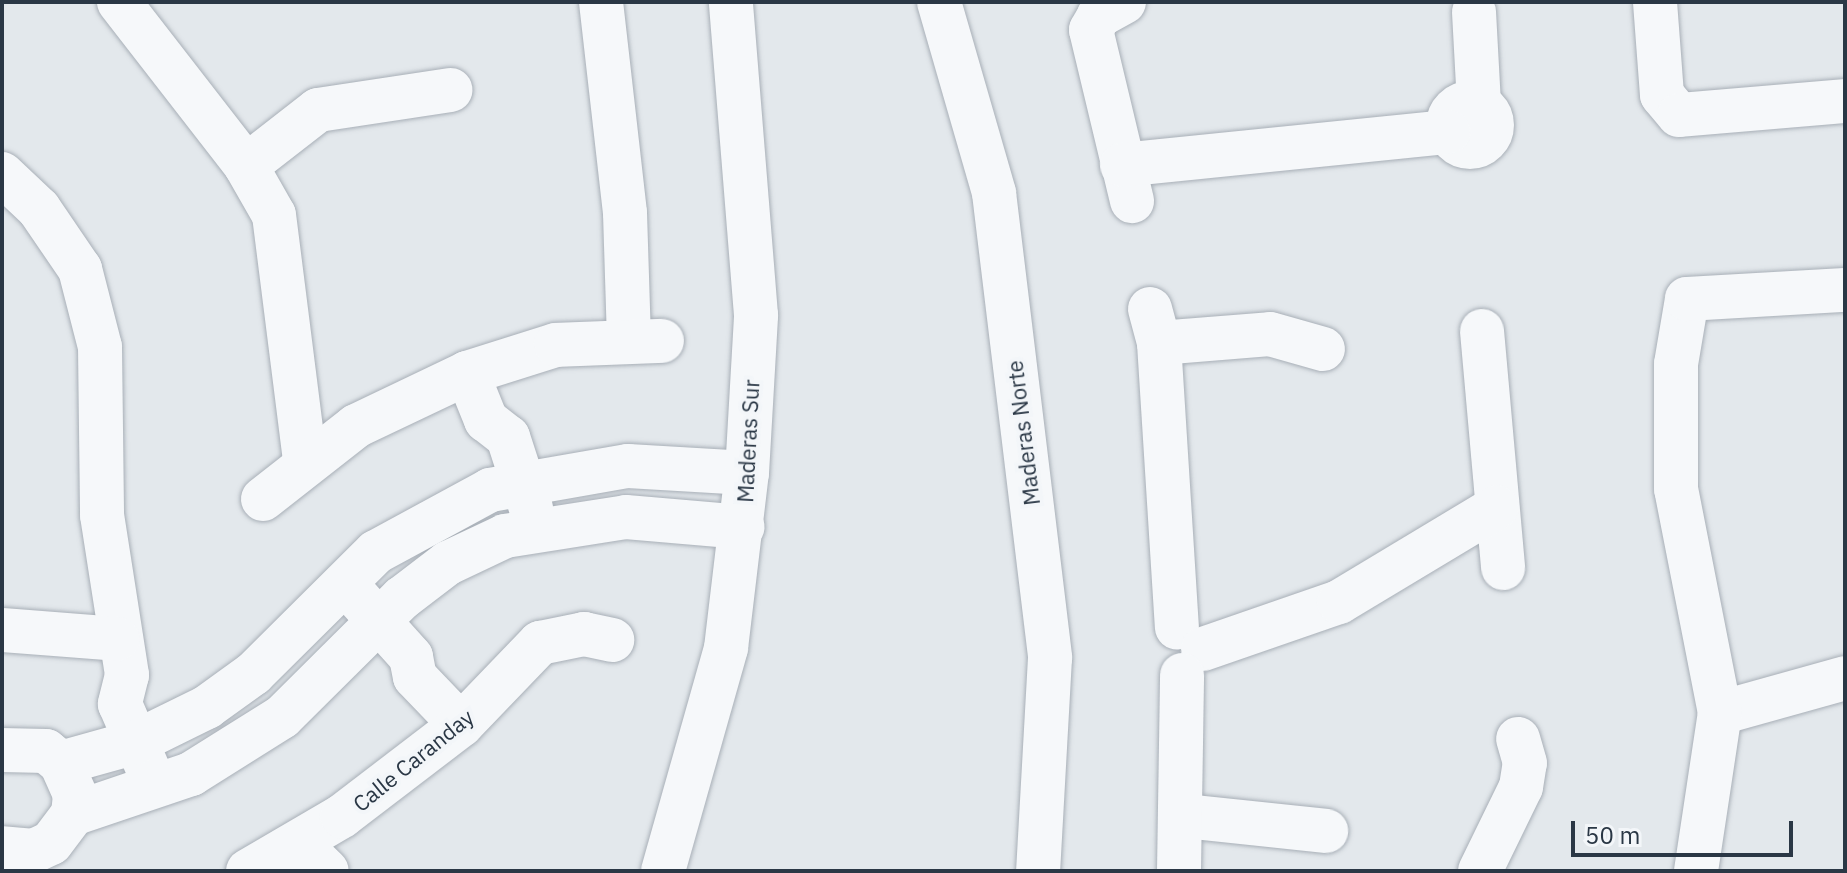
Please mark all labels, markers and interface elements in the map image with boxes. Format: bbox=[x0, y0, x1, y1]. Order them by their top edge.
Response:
street label: Maderas Norte bbox=[1001, 359, 1045, 507]
street label: Maderas Sur bbox=[732, 379, 764, 503]
street label: Calle Caranday bbox=[347, 703, 479, 817]
scale bar bbox=[1575, 805, 1797, 855]
text: 50 m bbox=[1585, 819, 1640, 851]

